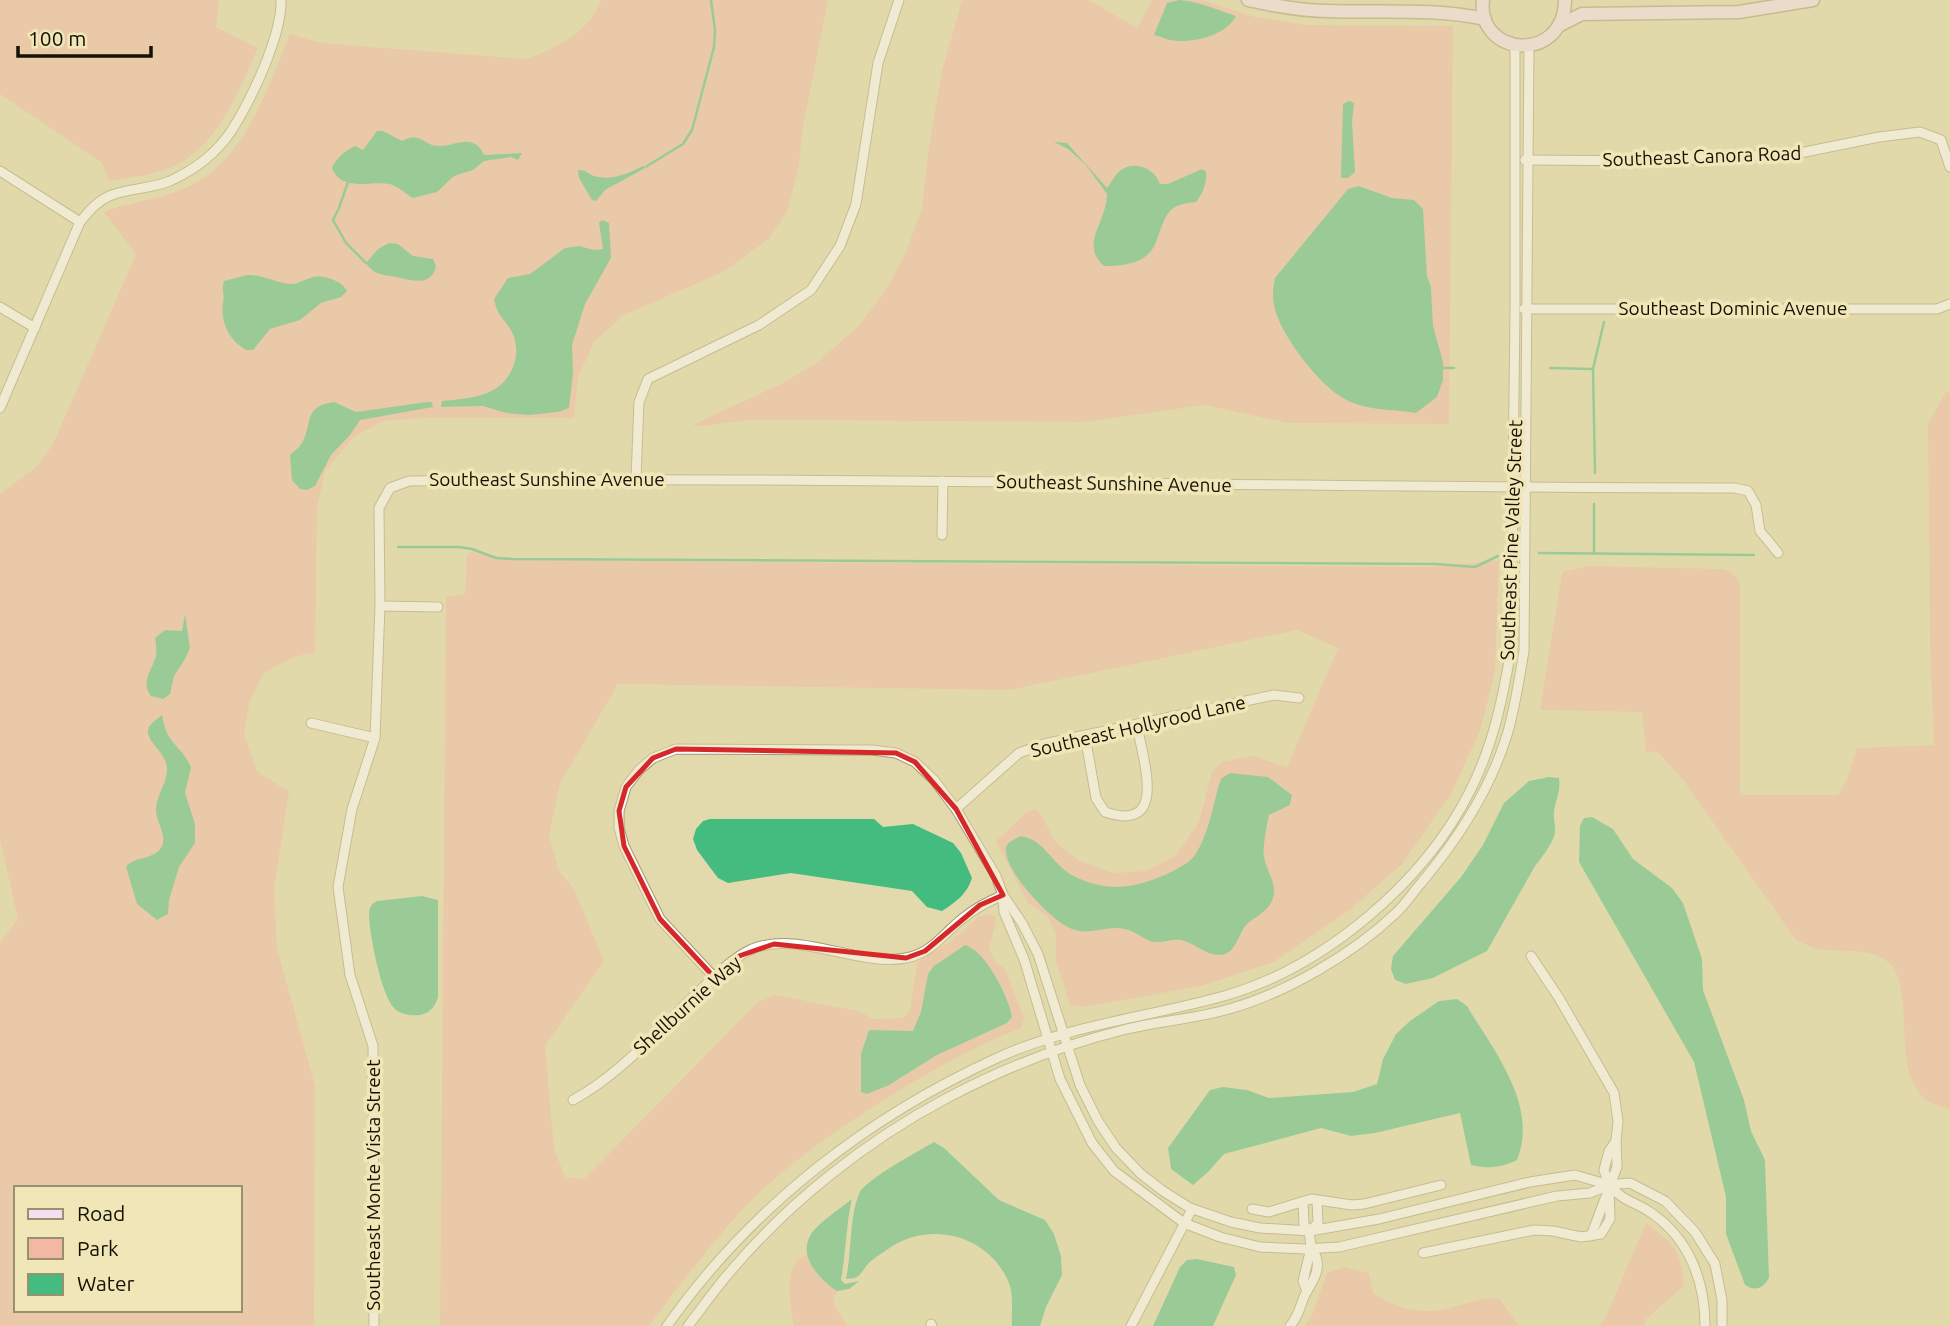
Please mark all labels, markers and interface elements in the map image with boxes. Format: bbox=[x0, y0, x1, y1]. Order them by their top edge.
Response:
scale bar bbox=[18, 14, 150, 58]
text: 100 m bbox=[28, 26, 86, 50]
street label: Southeast Canora Road bbox=[1602, 142, 1802, 170]
street label: Southeast Dominic Avenue bbox=[1619, 297, 1847, 319]
street label: Southeast Pine Valley Street bbox=[1496, 419, 1526, 661]
street label: Southeast Sunshine Avenue bbox=[429, 468, 665, 490]
street label: Southeast Sunshine Avenue bbox=[996, 470, 1232, 496]
street label: Southeast Hollyrood Lane bbox=[1028, 691, 1248, 761]
street label: Shellburnie Way bbox=[629, 951, 745, 1059]
street label: Southeast Monte Vista Street bbox=[362, 1059, 384, 1311]
legend bbox=[14, 1186, 242, 1312]
text: Road bbox=[77, 1201, 125, 1225]
text: Park bbox=[77, 1236, 119, 1260]
text: Water bbox=[77, 1271, 135, 1295]

